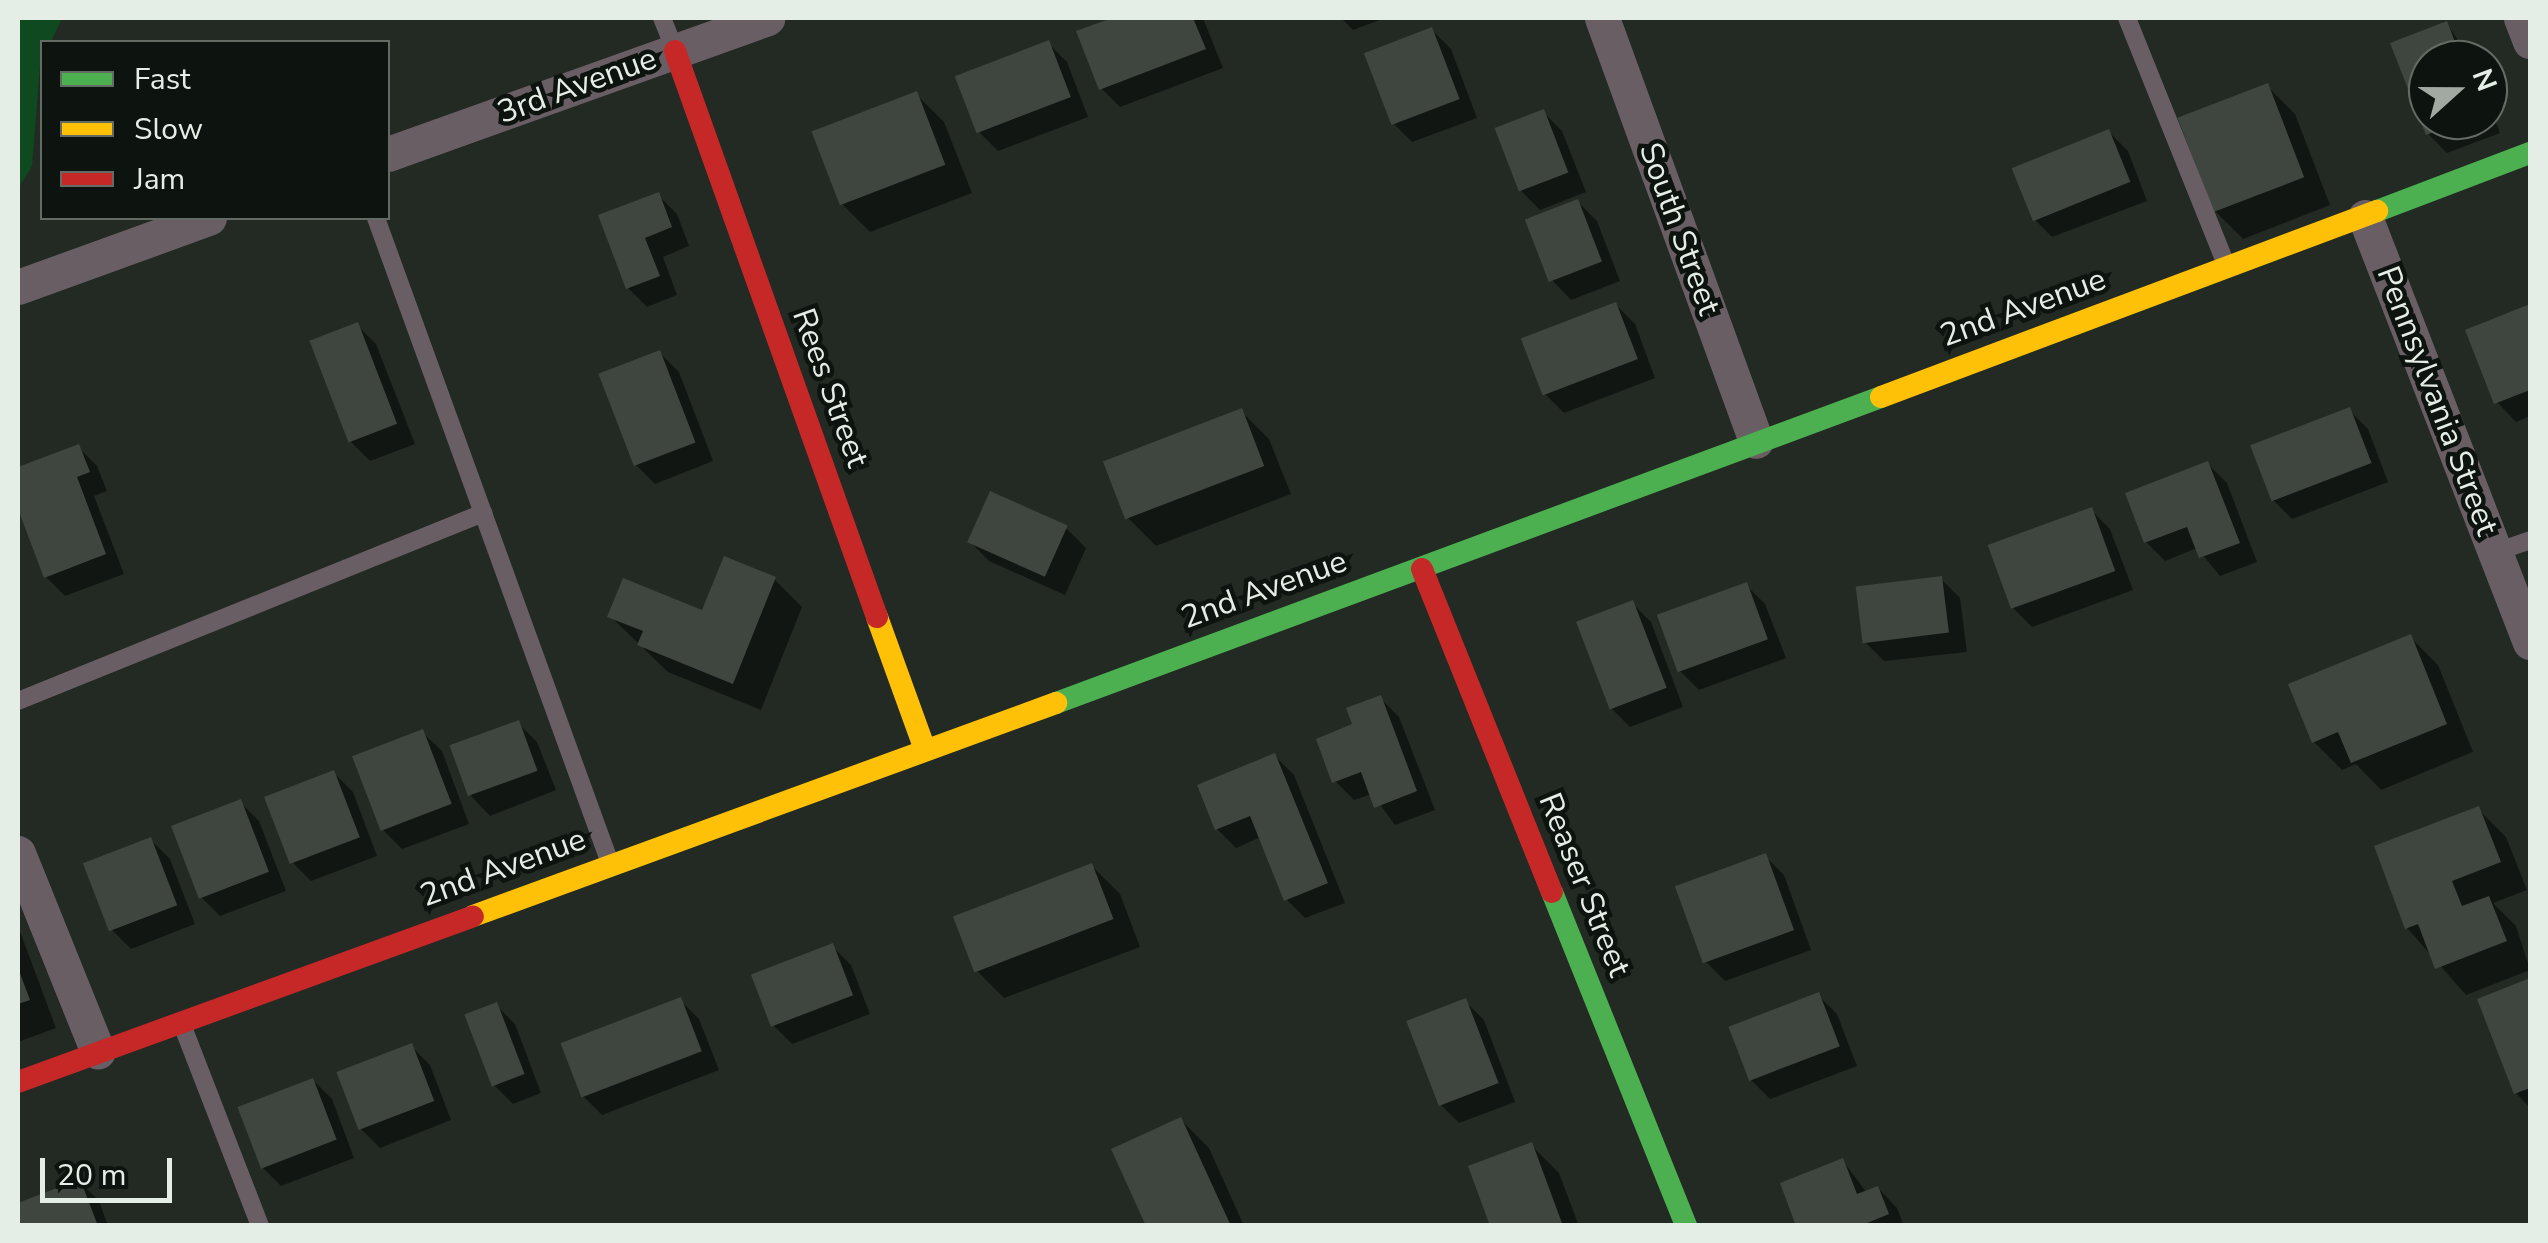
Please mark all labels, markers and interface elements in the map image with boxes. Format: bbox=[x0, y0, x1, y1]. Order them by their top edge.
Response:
legend bbox=[40, 40, 390, 220]
street label: 3rd Avenue bbox=[492, 40, 662, 132]
north arrow bbox=[2408, 40, 2508, 140]
text: Fast bbox=[134, 59, 191, 100]
text: N bbox=[2463, 63, 2506, 97]
text: Slow bbox=[134, 109, 203, 150]
street label: South Street bbox=[1630, 138, 1728, 320]
text: Jam bbox=[134, 159, 185, 200]
street label: 2nd Avenue bbox=[1935, 260, 2111, 356]
street label: Pennsylvania Street bbox=[2368, 261, 2506, 541]
street label: Rees Street bbox=[784, 303, 876, 473]
street label: 2nd Avenue bbox=[1176, 542, 1352, 638]
street label: Reaser Street bbox=[1530, 788, 1638, 982]
street label: 2nd Avenue bbox=[415, 820, 591, 916]
scale bar bbox=[45, 1138, 178, 1200]
text: 20 m bbox=[57, 1155, 126, 1196]

